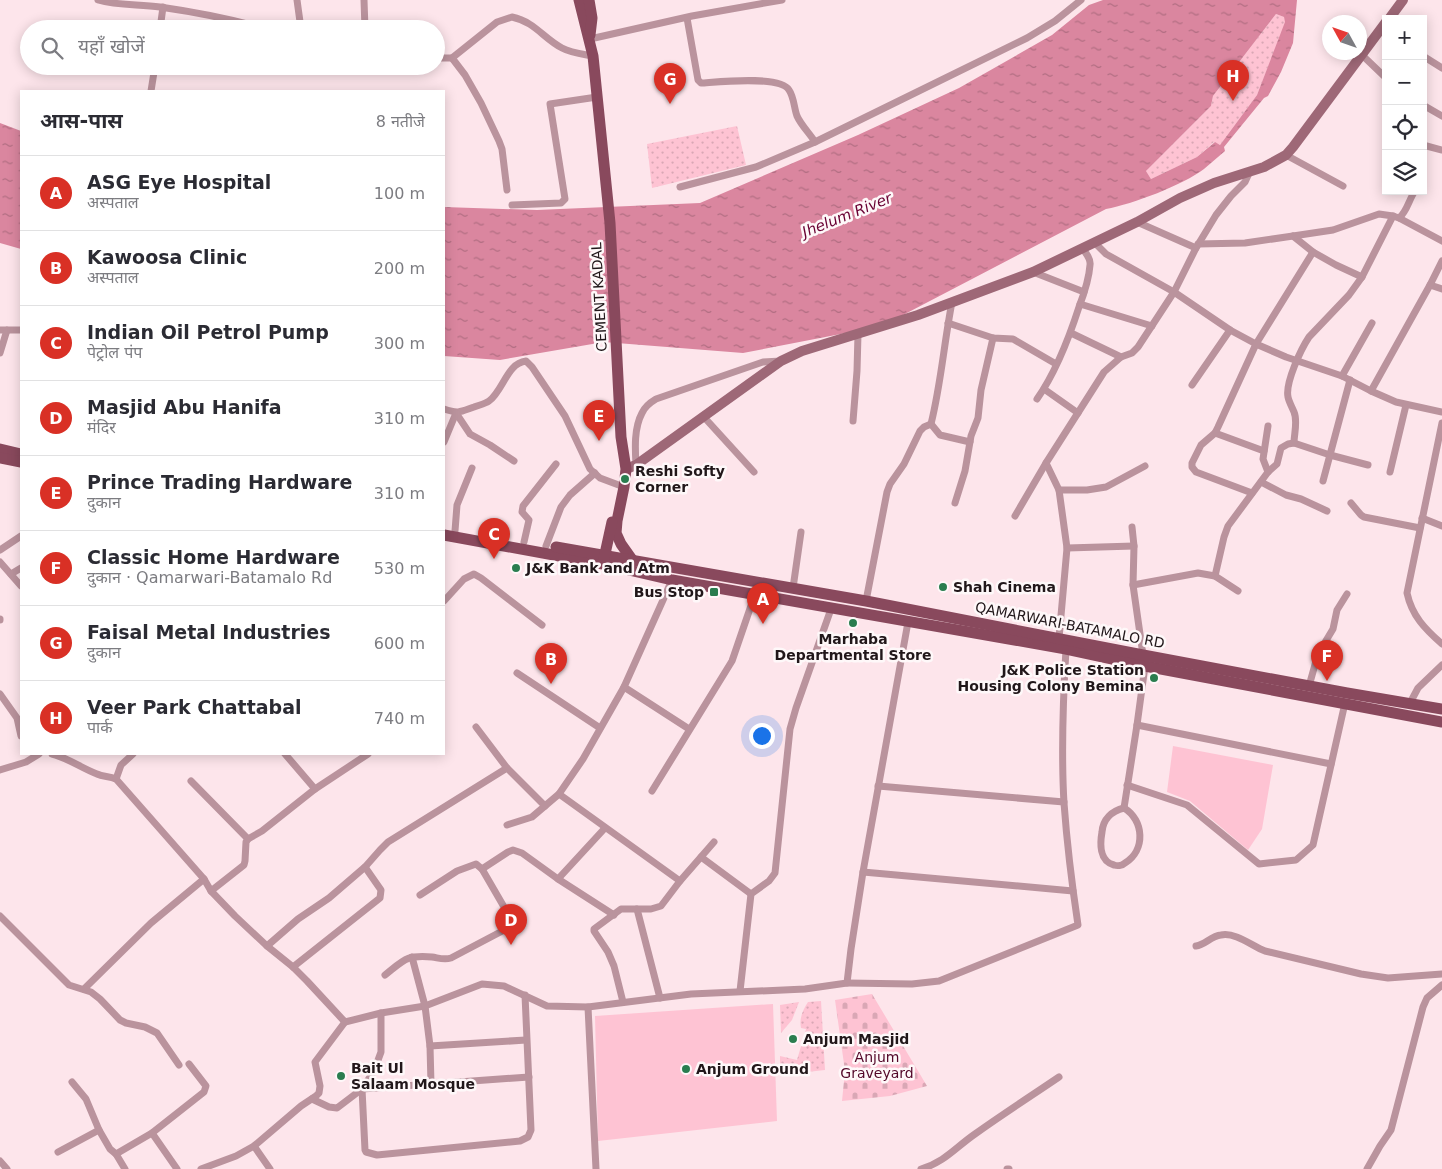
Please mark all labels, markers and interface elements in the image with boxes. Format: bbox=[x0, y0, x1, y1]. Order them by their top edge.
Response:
north arrow bbox=[1322, 15, 1367, 60]
map controls bbox=[1382, 15, 1427, 195]
button: + bbox=[1382, 15, 1427, 60]
search box bbox=[20, 20, 445, 75]
icon: search bbox=[38, 34, 66, 62]
text: यहाँ खोजें bbox=[78, 35, 145, 57]
pin: H bbox=[1217, 60, 1249, 101]
button: − bbox=[1382, 60, 1427, 105]
pin: G bbox=[654, 63, 686, 104]
button: locate bbox=[1382, 105, 1427, 150]
text: आस-पास bbox=[40, 109, 123, 133]
text: 8 नतीजे bbox=[376, 112, 425, 131]
button: layers bbox=[1382, 150, 1427, 195]
text: ASG Eye Hospital bbox=[87, 171, 271, 193]
text: A bbox=[50, 184, 62, 203]
text: 100 m bbox=[374, 184, 425, 203]
water label: Jhelum River bbox=[797, 189, 895, 242]
text: अस्पताल bbox=[87, 193, 139, 212]
street label: CEMENT KADAL bbox=[588, 242, 610, 352]
text: Kawoosa Clinic bbox=[87, 246, 247, 268]
text: B bbox=[50, 259, 62, 278]
text: 200 m bbox=[374, 259, 425, 278]
text: अस्पताल bbox=[87, 268, 139, 287]
text: Indian Oil Petrol Pump bbox=[87, 321, 329, 343]
text: C bbox=[50, 334, 62, 353]
text: 300 m bbox=[374, 334, 425, 353]
text: पेट्रोल पंप bbox=[87, 343, 142, 362]
text: Masjid Abu Hanifa bbox=[87, 396, 282, 418]
pin: E bbox=[583, 400, 615, 441]
text: D bbox=[49, 409, 63, 428]
text: 310 m bbox=[374, 409, 425, 428]
text: मंदिर bbox=[87, 418, 116, 437]
place label: Reshi Softy Corner bbox=[635, 463, 725, 495]
text: Prince Trading Hardware bbox=[87, 471, 352, 493]
marker: Reshi Softy Corner bbox=[619, 473, 631, 485]
text: E bbox=[51, 484, 61, 503]
text: 310 m bbox=[374, 484, 425, 503]
text: दुकान bbox=[87, 493, 121, 512]
pin: C bbox=[478, 518, 510, 559]
text: Classic Home Hardware bbox=[87, 546, 340, 568]
text: F bbox=[51, 559, 61, 578]
text: 530 m bbox=[374, 559, 425, 578]
place label: J&K Bank and Atm bbox=[525, 560, 670, 576]
marker: J&K Bank and Atm bbox=[510, 562, 522, 574]
text: दुकान · Qamarwari-Batamalo Rd bbox=[87, 568, 332, 587]
place label: Shah Cinema bbox=[953, 579, 1056, 595]
marker: Shah Cinema bbox=[937, 581, 949, 593]
pin: A bbox=[747, 583, 779, 624]
place label: Bus Stop bbox=[634, 584, 704, 600]
marker: Bus Stop bbox=[708, 586, 720, 598]
street label: QAMARWARI-BATAMALO RD bbox=[974, 599, 1166, 651]
marker: Marhaba Departmental Store bbox=[847, 617, 859, 629]
text: Faisal Metal Industries bbox=[87, 621, 330, 643]
place label: Marhaba Departmental Store bbox=[775, 631, 931, 663]
text: G bbox=[49, 634, 63, 653]
text: 600 m bbox=[374, 634, 425, 653]
pin: F bbox=[1311, 640, 1343, 681]
text: दुकान bbox=[87, 643, 121, 662]
pin: B bbox=[535, 643, 567, 684]
place label: J&K Police Station Housing Colony Bemina bbox=[957, 662, 1144, 694]
marker: J&K Police Station Housing Colony Bemina bbox=[1148, 672, 1160, 684]
text: Veer Park Chattabal bbox=[87, 696, 302, 718]
text: H bbox=[49, 709, 63, 728]
text: 740 m bbox=[374, 709, 425, 728]
text: पार्क bbox=[87, 718, 113, 737]
your location bbox=[749, 723, 775, 749]
pin: D bbox=[495, 904, 527, 945]
place label: Anjum Masjid bbox=[803, 1031, 909, 1047]
marker: Anjum Masjid bbox=[787, 1033, 799, 1045]
park label: Anjum Graveyard bbox=[840, 1049, 914, 1081]
place label: Bait Ul Salaam Mosque bbox=[351, 1060, 475, 1092]
place label: Anjum Ground bbox=[696, 1061, 809, 1077]
marker: Anjum Ground bbox=[680, 1063, 692, 1075]
marker: Bait Ul Salaam Mosque bbox=[335, 1070, 347, 1082]

